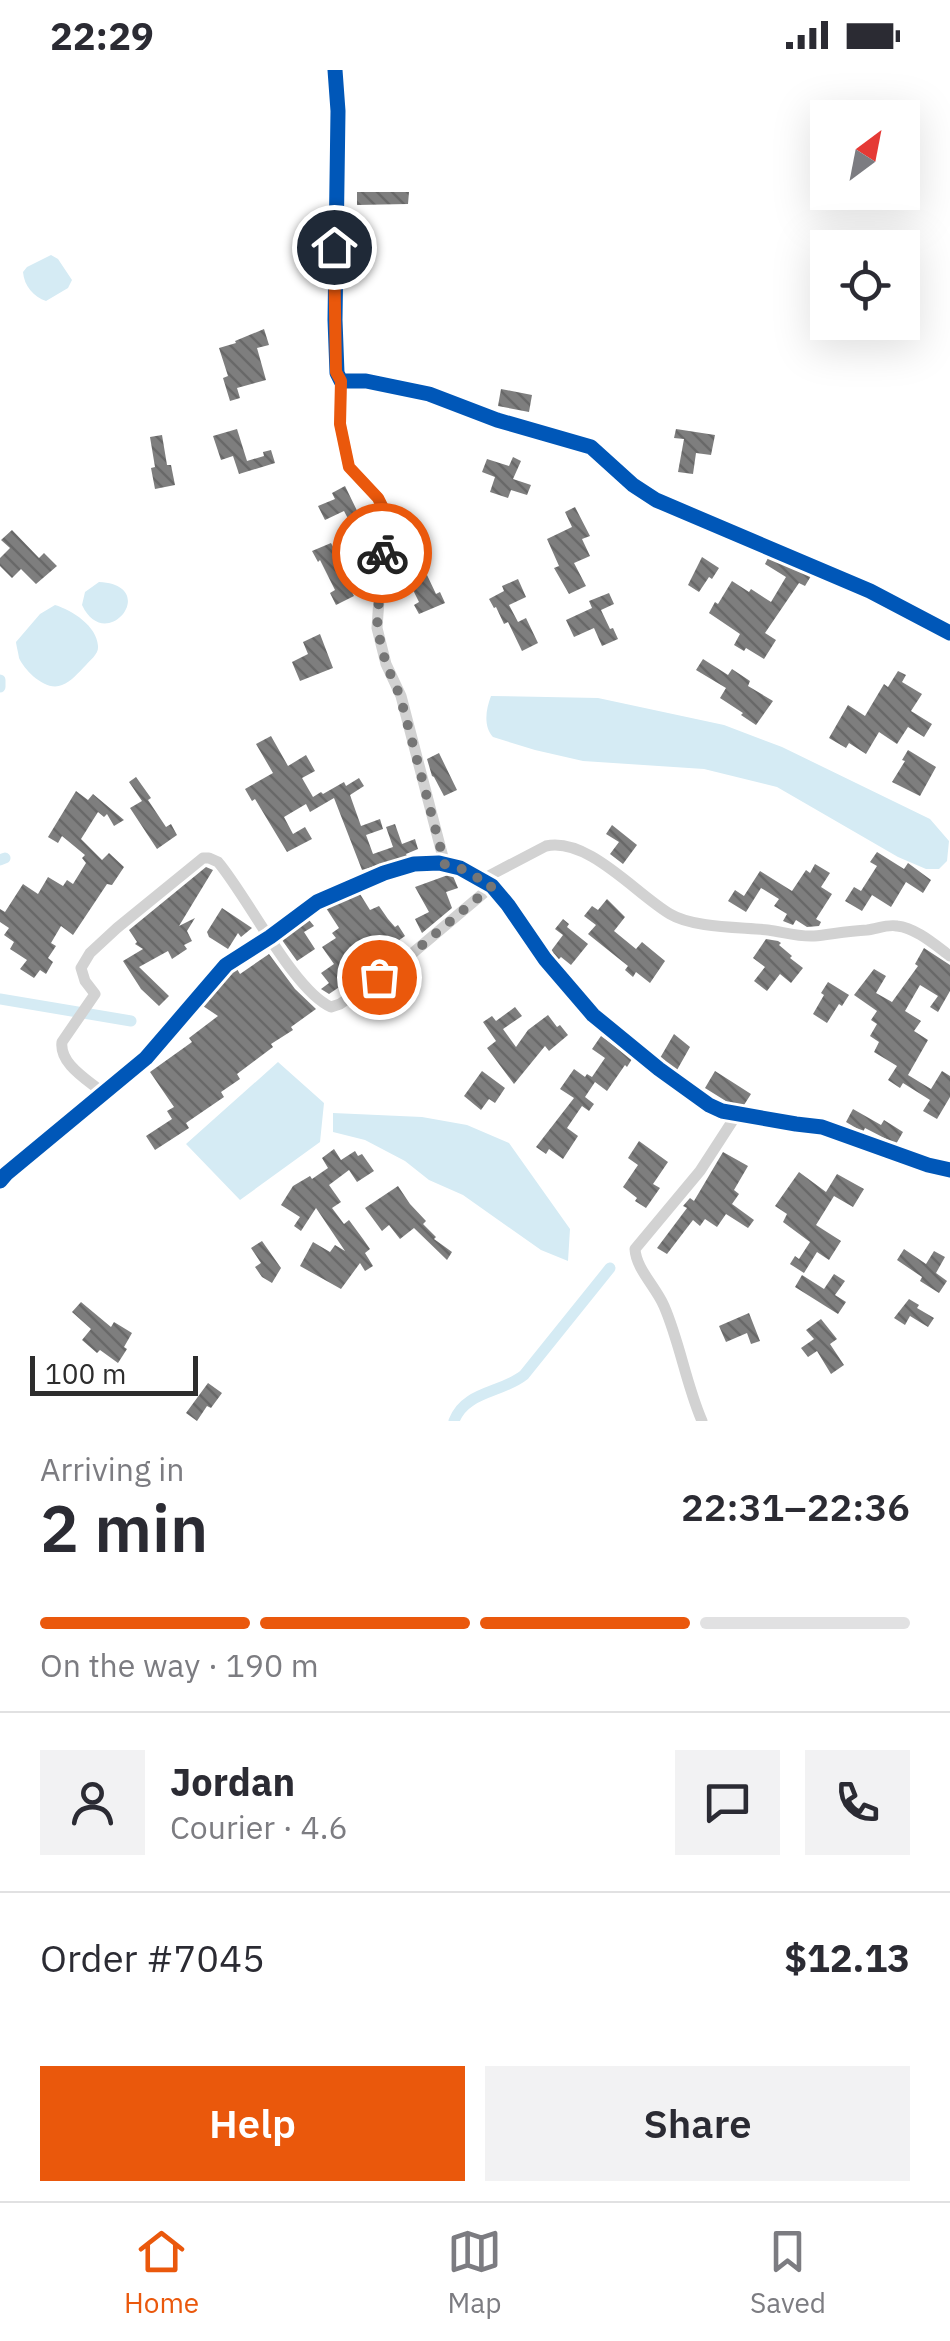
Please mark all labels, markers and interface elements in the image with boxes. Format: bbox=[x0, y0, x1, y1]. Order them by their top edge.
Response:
text: 22:29 bbox=[50, 11, 154, 60]
north arrow bbox=[810, 100, 920, 210]
map controls bbox=[810, 100, 920, 340]
pin bbox=[292, 205, 377, 290]
icon: home bbox=[307, 220, 362, 275]
button: locate bbox=[810, 230, 920, 340]
courier bbox=[332, 503, 432, 603]
icon: bike bbox=[355, 526, 410, 581]
pin bbox=[337, 935, 422, 1020]
icon: bag bbox=[352, 950, 407, 1005]
scale bar bbox=[30, 1351, 198, 1396]
text: 100 m bbox=[45, 1355, 126, 1392]
text: Arriving in bbox=[40, 1448, 185, 1490]
text: 22:31–22:36 bbox=[681, 1482, 910, 1531]
text: 2 min bbox=[40, 1485, 208, 1570]
text: On the way · 190 m bbox=[40, 1644, 319, 1686]
button: person bbox=[40, 1750, 145, 1855]
button: chat bbox=[675, 1750, 780, 1855]
button: phone bbox=[805, 1750, 910, 1855]
text: Jordan bbox=[170, 1757, 295, 1806]
text: Courier · 4.6 bbox=[170, 1806, 348, 1848]
text: Order #7045 bbox=[40, 1933, 265, 1982]
text: $12.13 bbox=[784, 1933, 910, 1982]
button: Help bbox=[40, 2066, 465, 2181]
button: Share bbox=[485, 2066, 910, 2181]
tab: Home bbox=[124, 2224, 199, 2321]
tab: Map bbox=[447, 2224, 502, 2321]
tab: Saved bbox=[750, 2224, 826, 2321]

